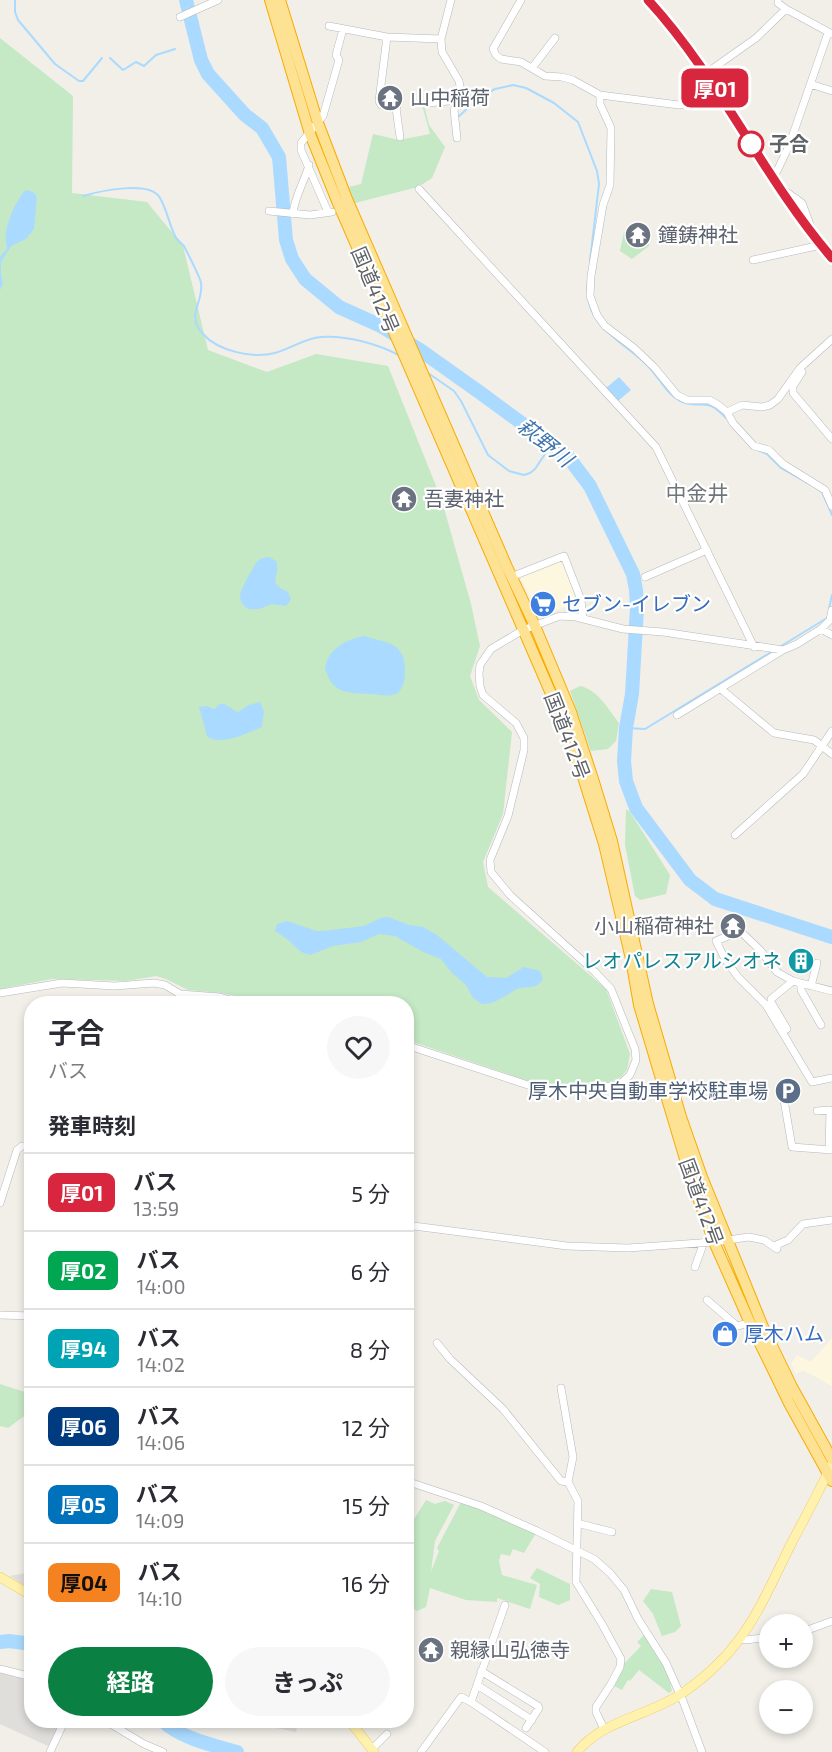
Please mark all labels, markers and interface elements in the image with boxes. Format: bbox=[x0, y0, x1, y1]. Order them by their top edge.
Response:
line badge: 厚01 bbox=[680, 68, 750, 107]
text: 厚01 bbox=[693, 76, 737, 101]
temple icon: 山中稲荷 bbox=[375, 83, 405, 113]
place label: 山中稲荷 bbox=[410, 85, 490, 109]
marker: 子合 bbox=[738, 131, 764, 157]
place label: 子合 bbox=[769, 131, 809, 155]
temple icon: 鐘鋳神社 bbox=[623, 220, 653, 250]
place label: 鐘鋳神社 bbox=[658, 222, 738, 246]
street label: 国道412号 bbox=[347, 243, 405, 336]
water label: 萩野川 bbox=[514, 412, 580, 473]
district label: 中金井 bbox=[666, 480, 729, 505]
temple icon: 吾妻神社 bbox=[389, 484, 419, 514]
place label: 吾妻神社 bbox=[424, 486, 504, 510]
supermarket icon: セブン-イレブン bbox=[528, 589, 558, 619]
place label: セブン-イレブン bbox=[562, 591, 711, 615]
street label: 国道412号 bbox=[540, 689, 596, 783]
temple icon: 小山稲荷神社 bbox=[718, 911, 748, 941]
place label: 小山稲荷神社 bbox=[594, 913, 714, 937]
building icon: レオパレスアルシオネ bbox=[786, 946, 816, 976]
place label: レオパレスアルシオネ bbox=[582, 948, 782, 972]
text: 子合 bbox=[48, 1015, 104, 1049]
button: heart bbox=[327, 1016, 390, 1079]
text: バス bbox=[48, 1058, 88, 1082]
parking icon: 厚木中央自動車学校駐車場 bbox=[773, 1076, 803, 1106]
place label: 厚木中央自動車学校駐車場 bbox=[528, 1078, 768, 1102]
text: 発車時刻 bbox=[48, 1112, 136, 1138]
street label: 国道412号 bbox=[675, 1155, 729, 1249]
text: バス bbox=[133, 1168, 177, 1194]
text: 厚01 bbox=[60, 1180, 103, 1205]
text: 5 分 bbox=[351, 1180, 390, 1206]
text: 13:59 bbox=[133, 1196, 179, 1220]
text: バス bbox=[136, 1246, 180, 1272]
text: 厚02 bbox=[60, 1258, 106, 1283]
text: 6 分 bbox=[351, 1258, 390, 1284]
text: 14:00 bbox=[136, 1274, 186, 1298]
shop icon: 厚木ハム bbox=[710, 1319, 740, 1349]
place label: 厚木ハム bbox=[744, 1321, 824, 1345]
text: バス bbox=[137, 1324, 181, 1350]
text: 厚94 bbox=[60, 1336, 107, 1361]
text: 8 分 bbox=[350, 1336, 390, 1362]
text: 14:02 bbox=[137, 1352, 185, 1376]
text: バス bbox=[137, 1402, 181, 1428]
text: 厚06 bbox=[60, 1414, 107, 1439]
text: 12 分 bbox=[342, 1414, 390, 1440]
text: 14:06 bbox=[137, 1430, 185, 1454]
text: バス bbox=[136, 1480, 180, 1506]
text: 厚05 bbox=[60, 1492, 106, 1517]
text: 15 分 bbox=[343, 1492, 390, 1518]
text: 14:09 bbox=[136, 1508, 184, 1532]
text: バス bbox=[138, 1558, 182, 1584]
text: 厚04 bbox=[60, 1570, 108, 1595]
text: 16 分 bbox=[342, 1570, 390, 1596]
text: 14:10 bbox=[138, 1586, 183, 1610]
map controls bbox=[759, 1614, 813, 1734]
button: + bbox=[759, 1614, 813, 1668]
temple icon: 親縁山弘徳寺 bbox=[416, 1635, 446, 1665]
place label: 親縁山弘徳寺 bbox=[450, 1637, 570, 1661]
button: 経路 bbox=[48, 1647, 213, 1716]
button: きっぷ bbox=[225, 1647, 390, 1716]
button: − bbox=[759, 1680, 813, 1734]

